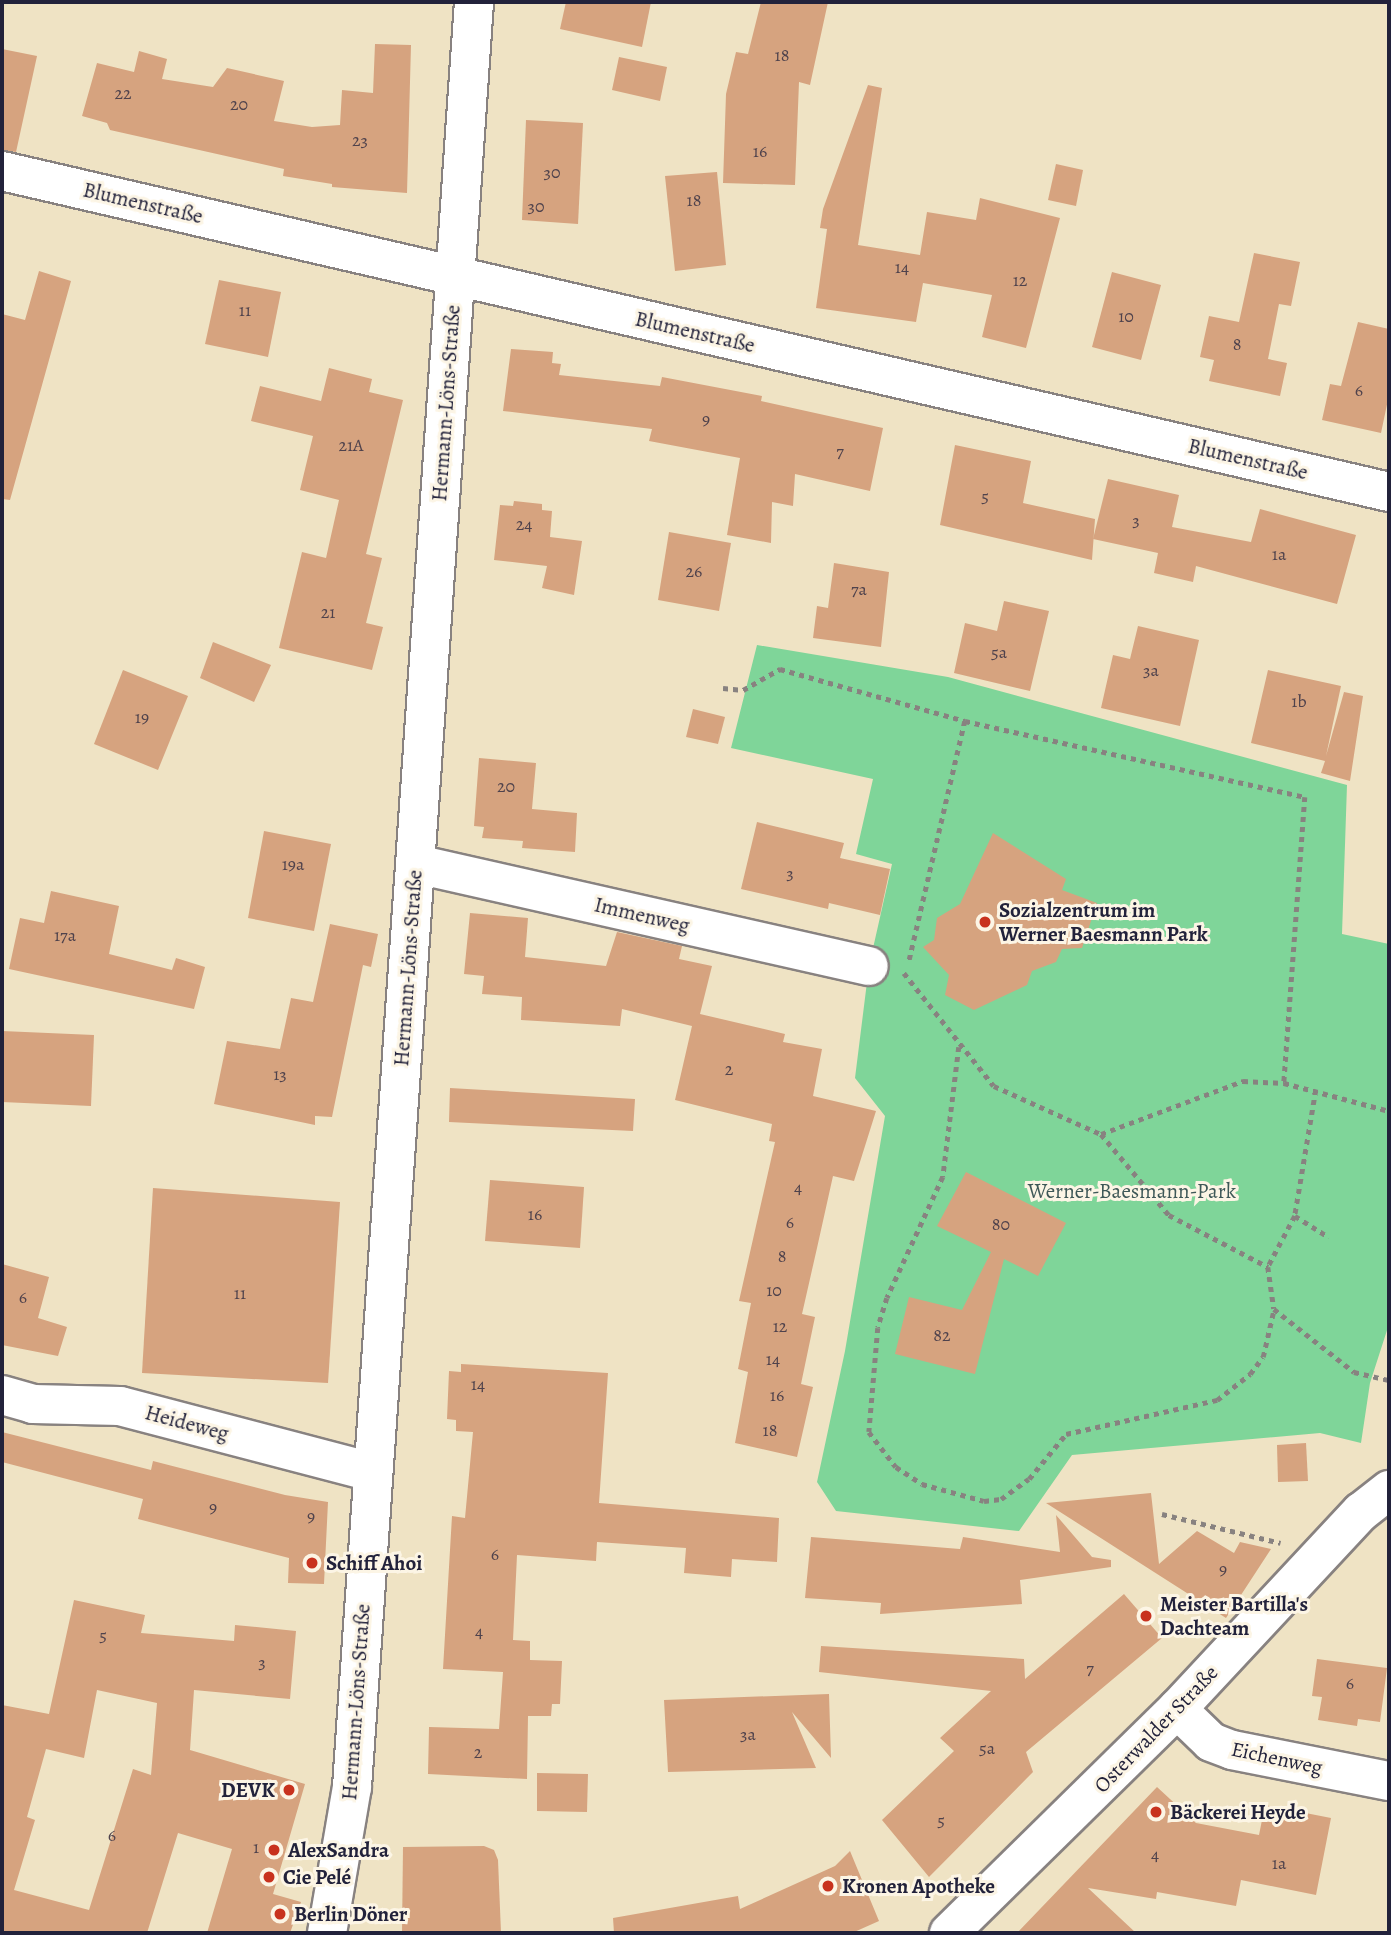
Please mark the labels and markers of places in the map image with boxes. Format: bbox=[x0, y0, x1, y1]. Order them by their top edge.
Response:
place label: Sozialzentrum im Werner Baesmann Park bbox=[999, 897, 1208, 947]
marker: Sozialzentrum im Werner Baesmann Park bbox=[977, 914, 993, 930]
place label: Schiff Ahoi bbox=[326, 1550, 422, 1576]
marker: Schiff Ahoi bbox=[304, 1555, 320, 1571]
place label: Meister Bartilla's Dachteam bbox=[1160, 1591, 1308, 1641]
marker: Meister Bartilla's Dachteam bbox=[1138, 1608, 1154, 1624]
place label: DEVK bbox=[221, 1777, 275, 1803]
marker: DEVK bbox=[281, 1782, 297, 1798]
place label: Bäckerei Heyde bbox=[1170, 1799, 1306, 1825]
marker: Bäckerei Heyde bbox=[1148, 1804, 1164, 1820]
place label: AlexSandra bbox=[288, 1837, 389, 1863]
marker: AlexSandra bbox=[266, 1842, 282, 1858]
place label: Cie Pelé bbox=[283, 1864, 351, 1890]
marker: Cie Pelé bbox=[261, 1869, 277, 1885]
place label: Kronen Apotheke bbox=[842, 1873, 995, 1899]
marker: Kronen Apotheke bbox=[820, 1878, 836, 1894]
place label: Berlin Döner bbox=[294, 1901, 407, 1927]
marker: Berlin Döner bbox=[272, 1906, 288, 1922]

